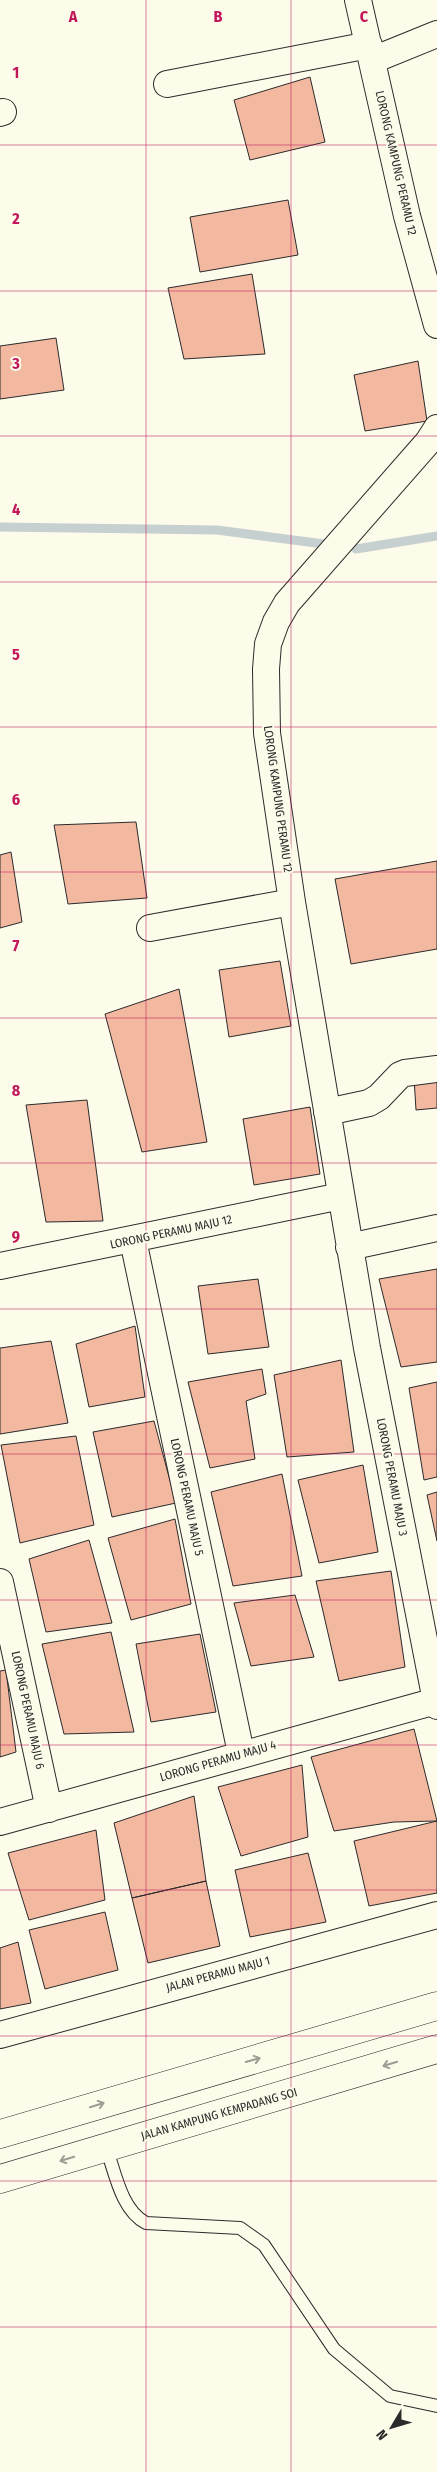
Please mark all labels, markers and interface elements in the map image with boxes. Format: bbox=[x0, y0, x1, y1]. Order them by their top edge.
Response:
text: A bbox=[68, 7, 78, 26]
text: B bbox=[214, 7, 223, 26]
text: C bbox=[360, 7, 369, 26]
text: 1 bbox=[13, 63, 19, 82]
street label: LORONG KAMPUNG PERAMU 12 bbox=[373, 89, 419, 237]
text: 2 bbox=[11, 209, 20, 228]
text: 3 bbox=[11, 354, 20, 373]
text: 4 bbox=[12, 500, 20, 519]
text: 5 bbox=[12, 645, 20, 664]
street label: LORONG KAMPUNG PERAMU 12 bbox=[261, 725, 295, 873]
text: 6 bbox=[12, 790, 20, 809]
text: 7 bbox=[13, 936, 20, 955]
text: 8 bbox=[12, 1081, 21, 1100]
street label: LORONG PERAMU MAJU 12 bbox=[109, 1212, 233, 1252]
text: 9 bbox=[12, 1227, 20, 1246]
street label: LORONG PERAMU MAJU 3 bbox=[374, 1417, 410, 1537]
street label: LORONG PERAMU MAJU 5 bbox=[168, 1437, 206, 1558]
street label: LORONG PERAMU MAJU 6 bbox=[9, 1650, 47, 1770]
street label: LORONG PERAMU MAJU 4 bbox=[158, 1738, 278, 1784]
street label: JALAN PERAMU MAJU 1 bbox=[164, 1953, 272, 1995]
one-way arrow bbox=[245, 2054, 261, 2064]
one-way arrow bbox=[383, 2059, 399, 2069]
street label: JALAN KAMPUNG KEMPADANG SOI bbox=[139, 2085, 299, 2143]
one-way arrow bbox=[89, 2100, 105, 2110]
one-way arrow bbox=[59, 2154, 75, 2164]
north arrow bbox=[367, 2402, 417, 2452]
text: N bbox=[373, 2426, 391, 2443]

